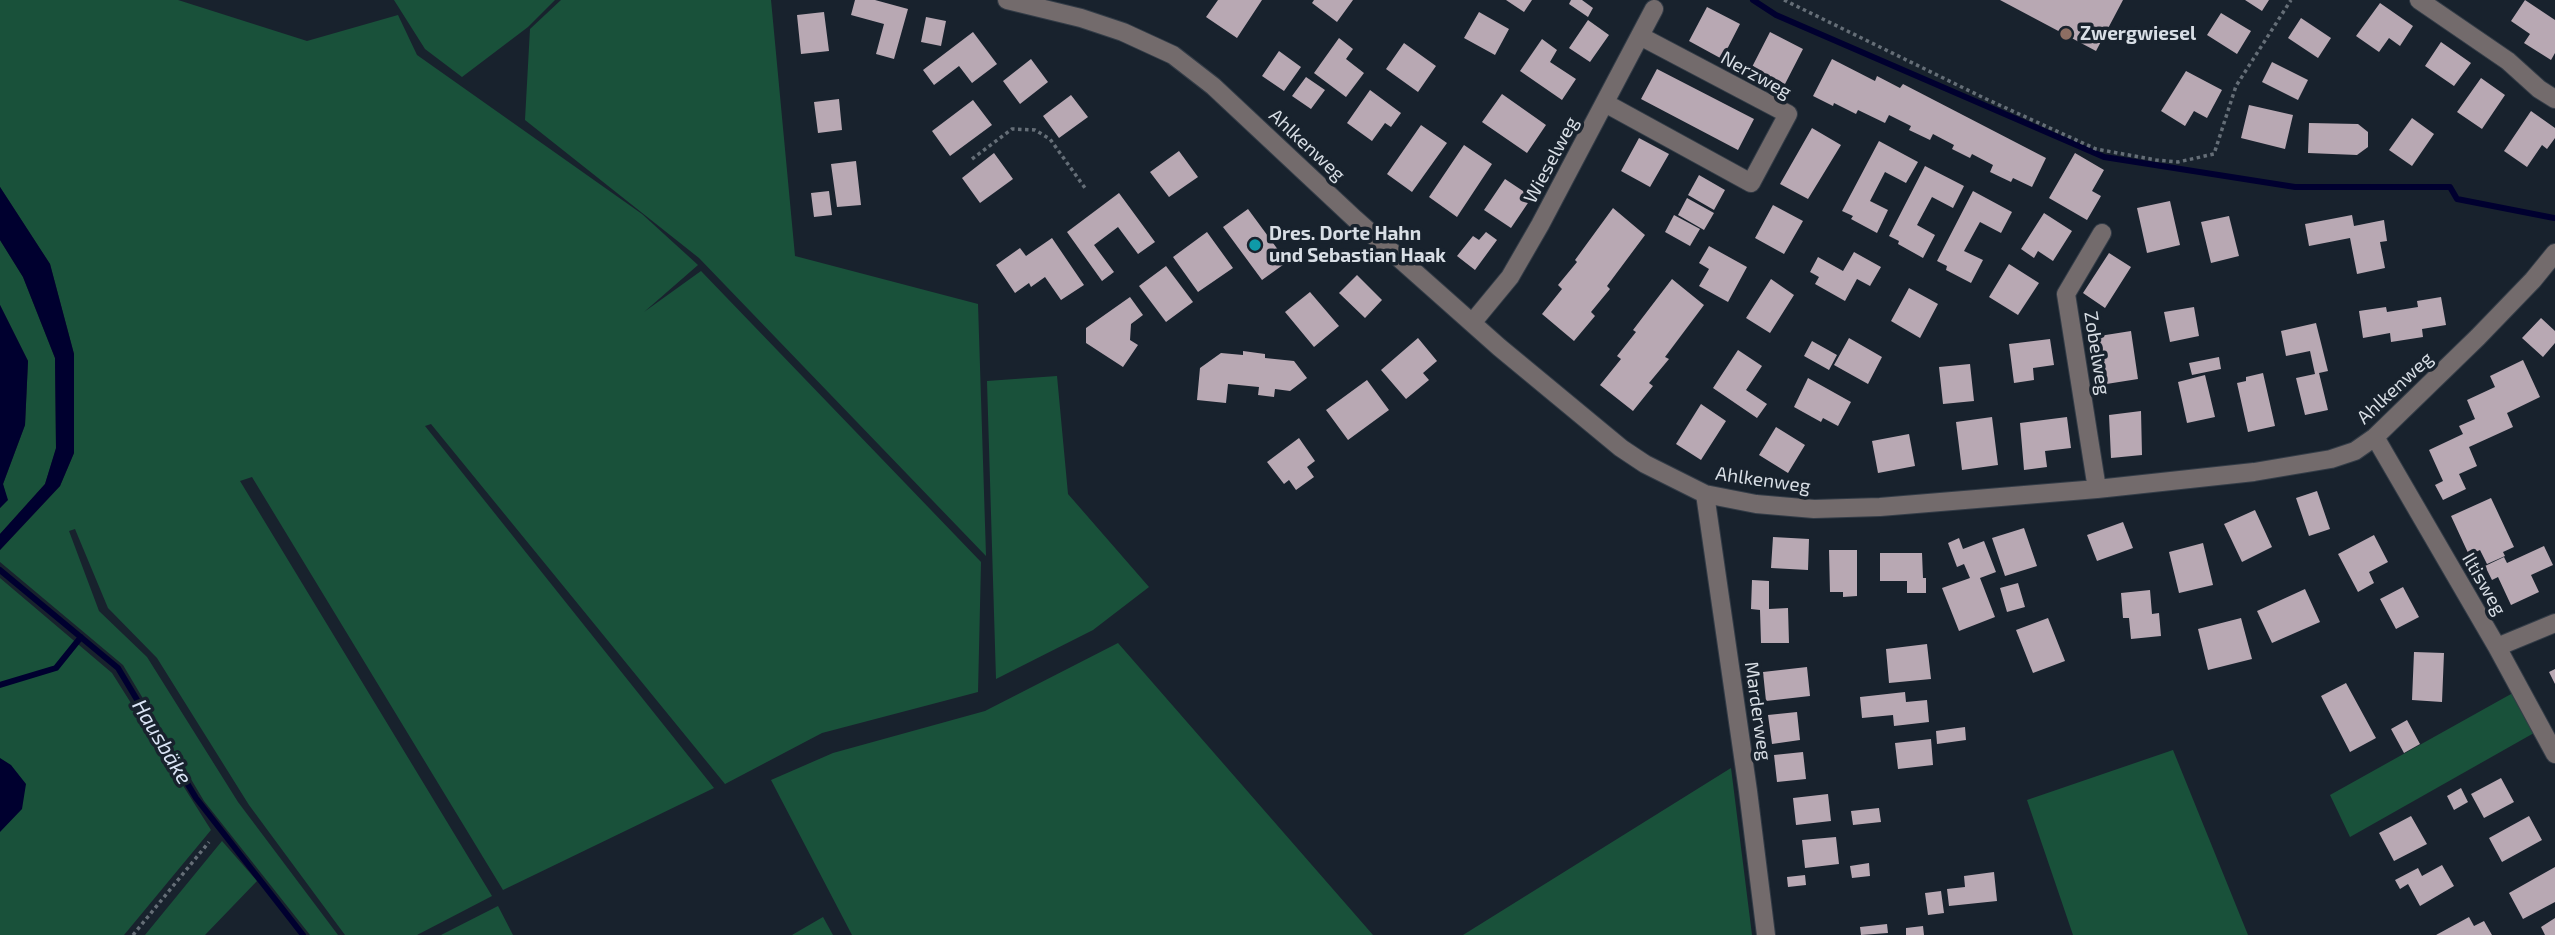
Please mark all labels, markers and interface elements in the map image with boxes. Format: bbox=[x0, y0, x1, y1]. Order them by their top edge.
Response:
place label: Zwergwiesel bbox=[2080, 23, 2196, 45]
marker: Zwergwiesel bbox=[2058, 26, 2074, 42]
street label: Nerzweg bbox=[1717, 46, 1795, 104]
street label: Ahlkenweg bbox=[1264, 104, 1350, 186]
street label: Wieselweg bbox=[1519, 113, 1583, 207]
place label: Dres. Dorte Hahn und Sebastian Haak bbox=[1269, 223, 1446, 267]
marker: Dres. Dorte Hahn und Sebastian Haak bbox=[1247, 237, 1263, 253]
street label: Zobelweg bbox=[2079, 310, 2115, 396]
street label: Ahlkenweg bbox=[2352, 347, 2438, 429]
street label: Ahlkenweg bbox=[1714, 462, 1812, 498]
street label: Iltisweg bbox=[2457, 549, 2511, 619]
street label: Marderweg bbox=[1740, 660, 1776, 762]
water label: Hausbäke bbox=[127, 695, 197, 789]

